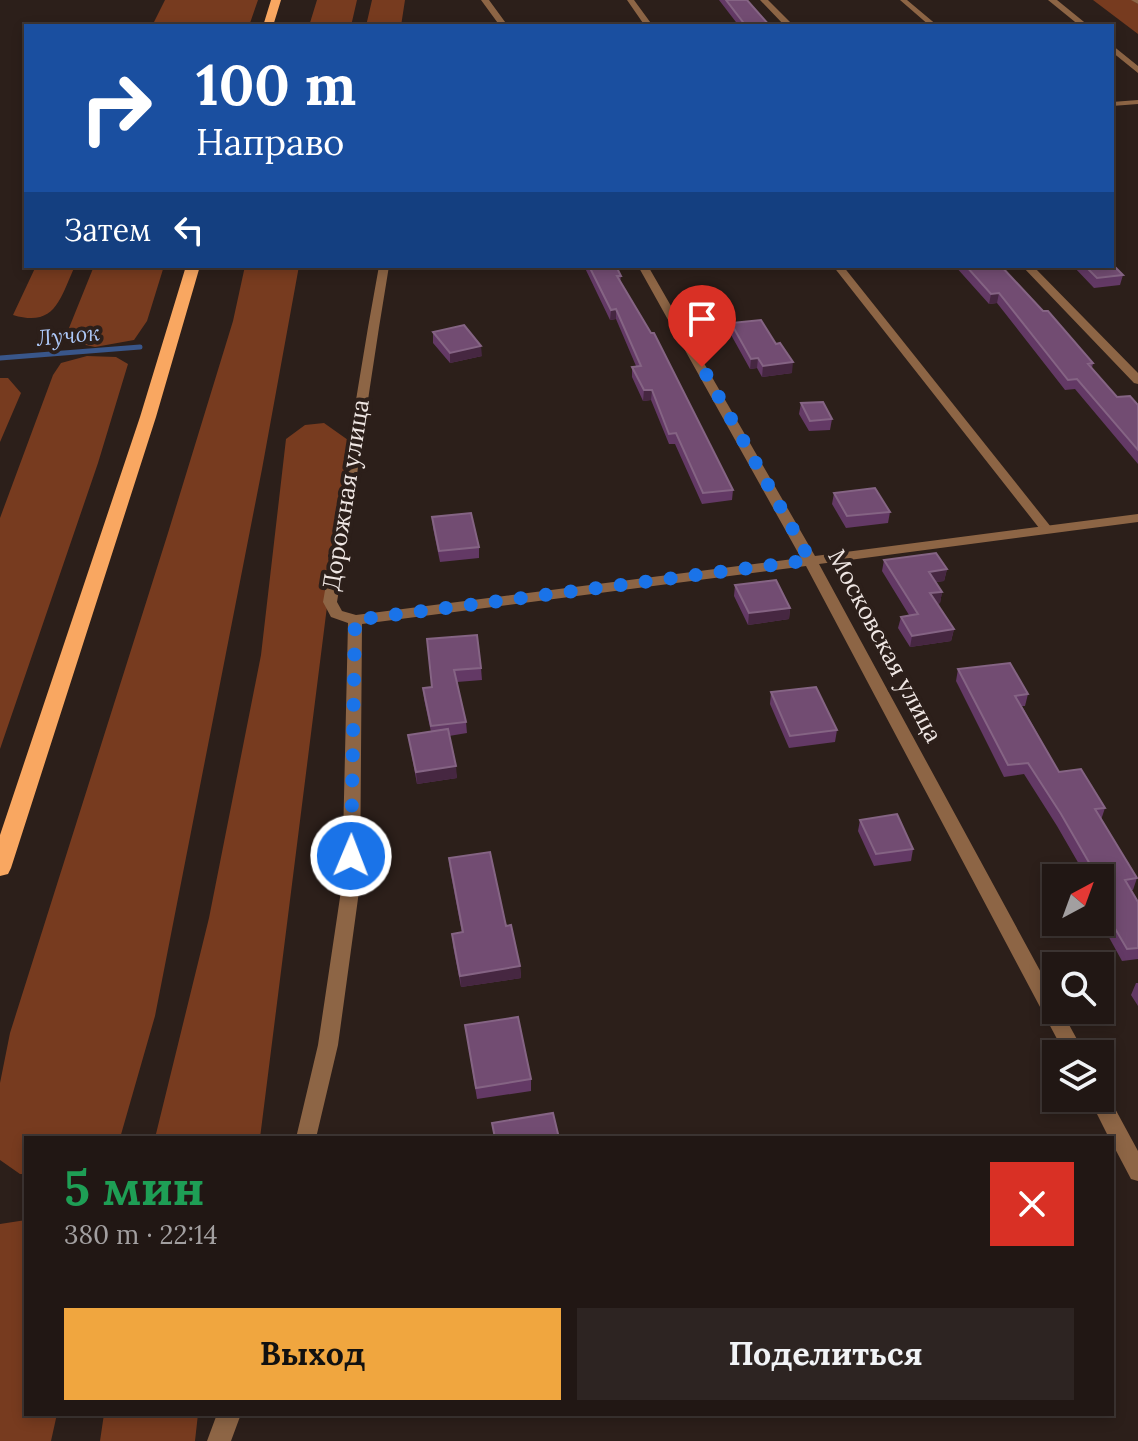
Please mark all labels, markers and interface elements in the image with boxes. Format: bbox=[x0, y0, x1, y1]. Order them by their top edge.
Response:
text: 100 m bbox=[196, 49, 356, 120]
icon: right bbox=[64, 56, 168, 160]
text: Направо bbox=[196, 119, 344, 165]
icon: left bbox=[167, 208, 211, 252]
text: Затем bbox=[64, 211, 151, 249]
pin bbox=[668, 285, 736, 367]
icon: arrive bbox=[680, 297, 724, 341]
water label: Лучок bbox=[35, 318, 101, 352]
street label: Дорожная улица bbox=[315, 397, 376, 593]
street label: Московская улица bbox=[821, 544, 949, 748]
position arrow bbox=[309, 814, 393, 898]
north arrow bbox=[1042, 864, 1114, 936]
map controls bbox=[1042, 864, 1114, 1112]
button: search bbox=[1042, 952, 1114, 1024]
button: layers bbox=[1042, 1040, 1114, 1112]
text: 5 мин bbox=[64, 1157, 205, 1218]
button: close bbox=[990, 1162, 1074, 1246]
text: 380 m · 22:14 bbox=[64, 1218, 217, 1251]
button: Выход bbox=[64, 1308, 561, 1400]
button: Поделиться bbox=[577, 1308, 1074, 1400]

